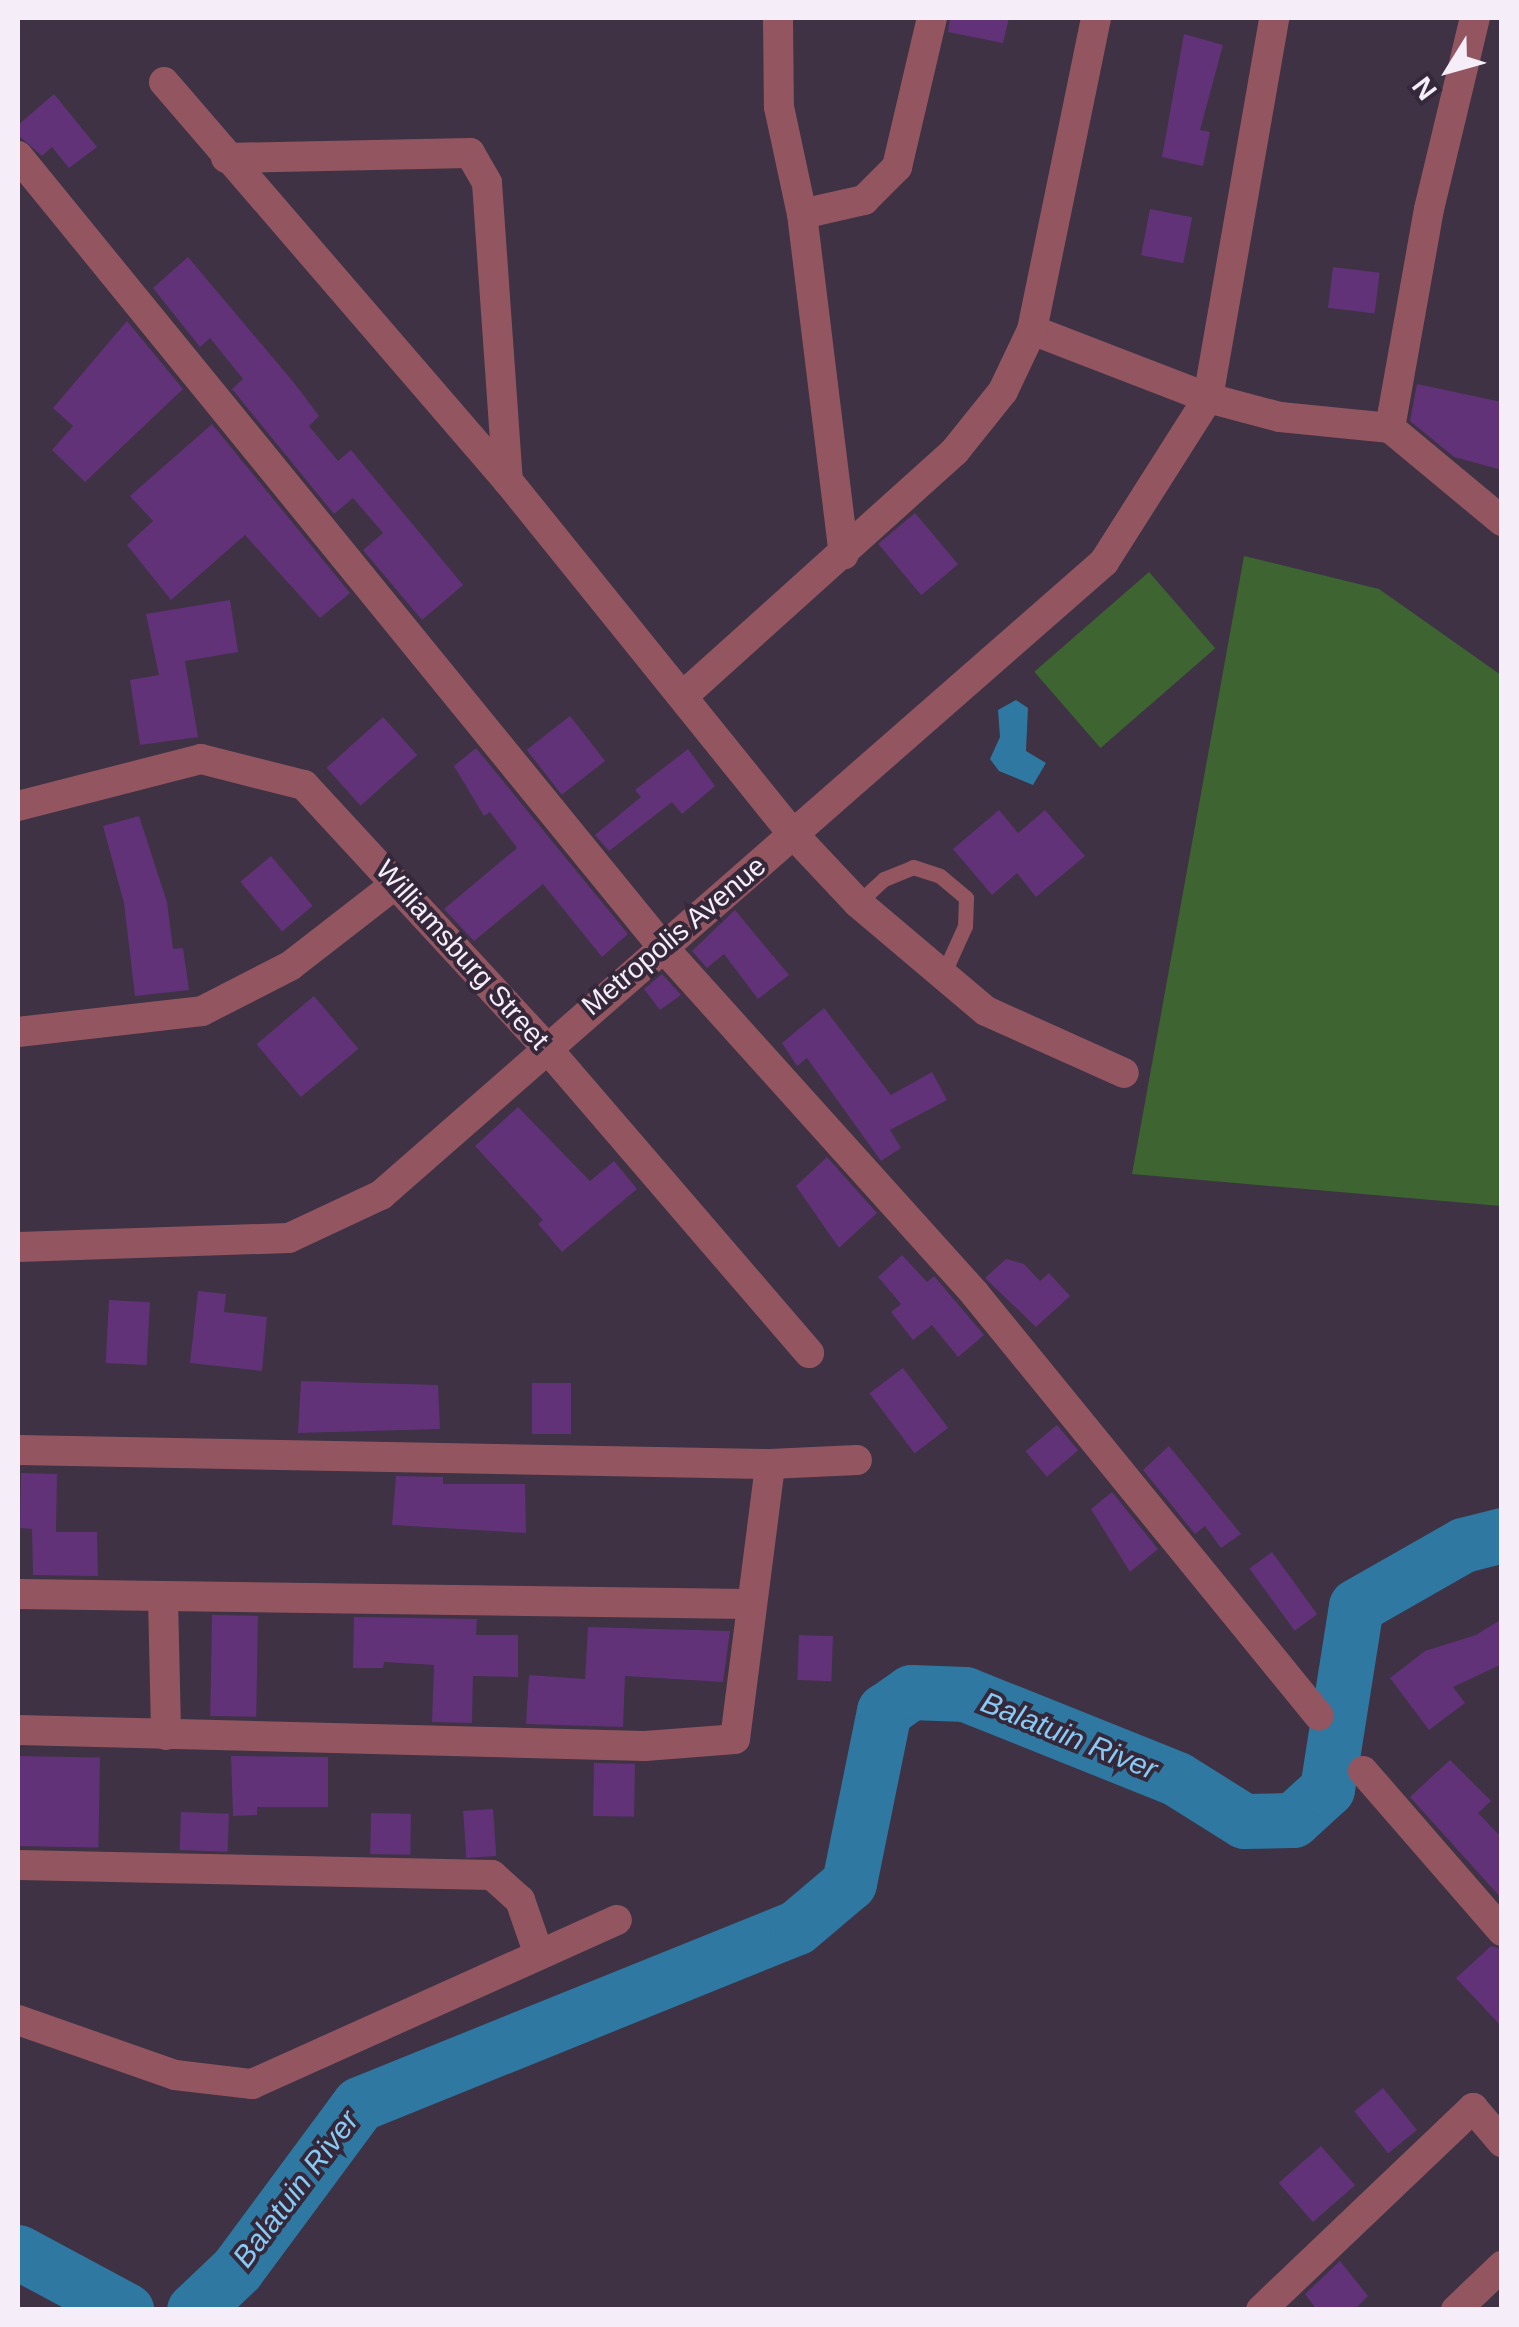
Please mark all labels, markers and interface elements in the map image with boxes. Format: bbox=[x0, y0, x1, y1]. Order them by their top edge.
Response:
north arrow bbox=[1399, 20, 1499, 120]
text: N bbox=[1406, 71, 1443, 106]
street label: Metropolis Avenue bbox=[575, 849, 773, 1023]
street label: Williamsburg Street bbox=[368, 854, 556, 1056]
water label: Balatuin River bbox=[976, 1684, 1162, 1788]
water label: Balatuin River bbox=[225, 2104, 367, 2274]

